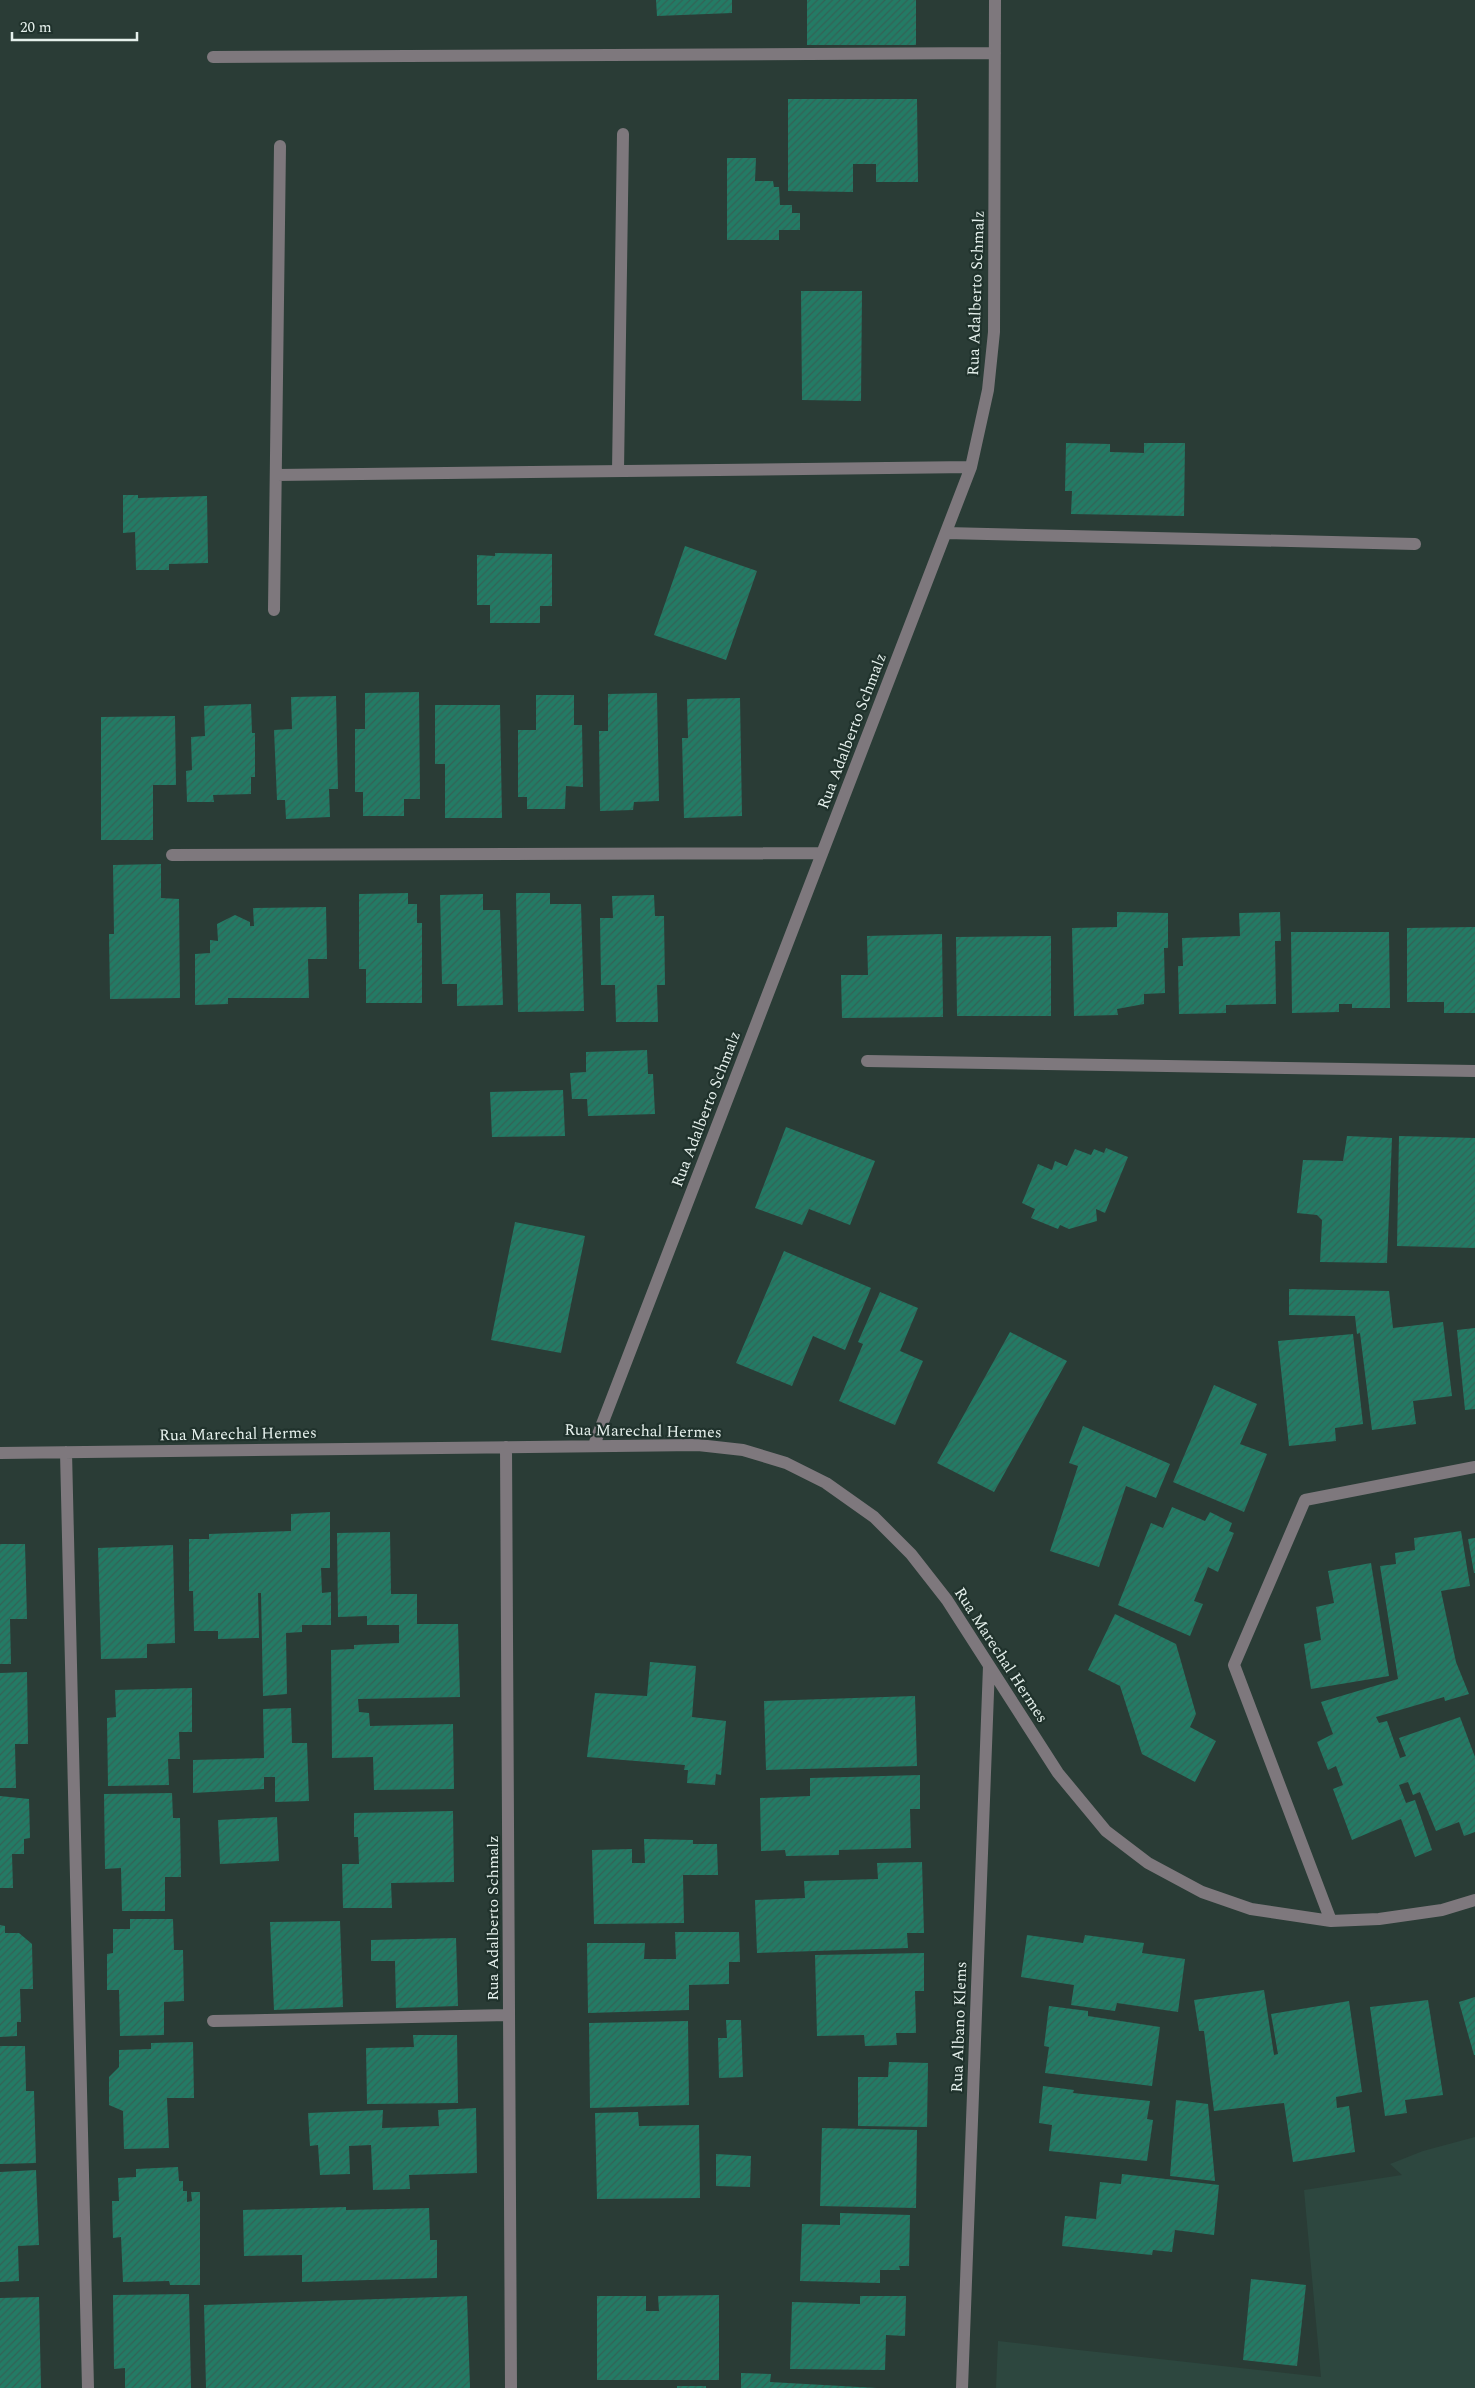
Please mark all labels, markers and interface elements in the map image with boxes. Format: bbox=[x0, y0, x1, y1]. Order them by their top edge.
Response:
scale bar bbox=[12, 10, 138, 42]
text: 20 m bbox=[20, 16, 52, 39]
street label: Rua Adalberto Schmalz bbox=[961, 210, 991, 376]
street label: Rua Adalberto Schmalz bbox=[811, 649, 893, 813]
street label: Rua Adalberto Schmalz bbox=[665, 1027, 747, 1191]
street label: Rua Marechal Hermes bbox=[564, 1418, 722, 1444]
street label: Rua Marechal Hermes bbox=[159, 1421, 317, 1447]
street label: Rua Marechal Hermes bbox=[948, 1582, 1054, 1728]
street label: Rua Adalberto Schmalz bbox=[481, 1835, 505, 2001]
street label: Rua Albano Klems bbox=[945, 1961, 973, 2093]

